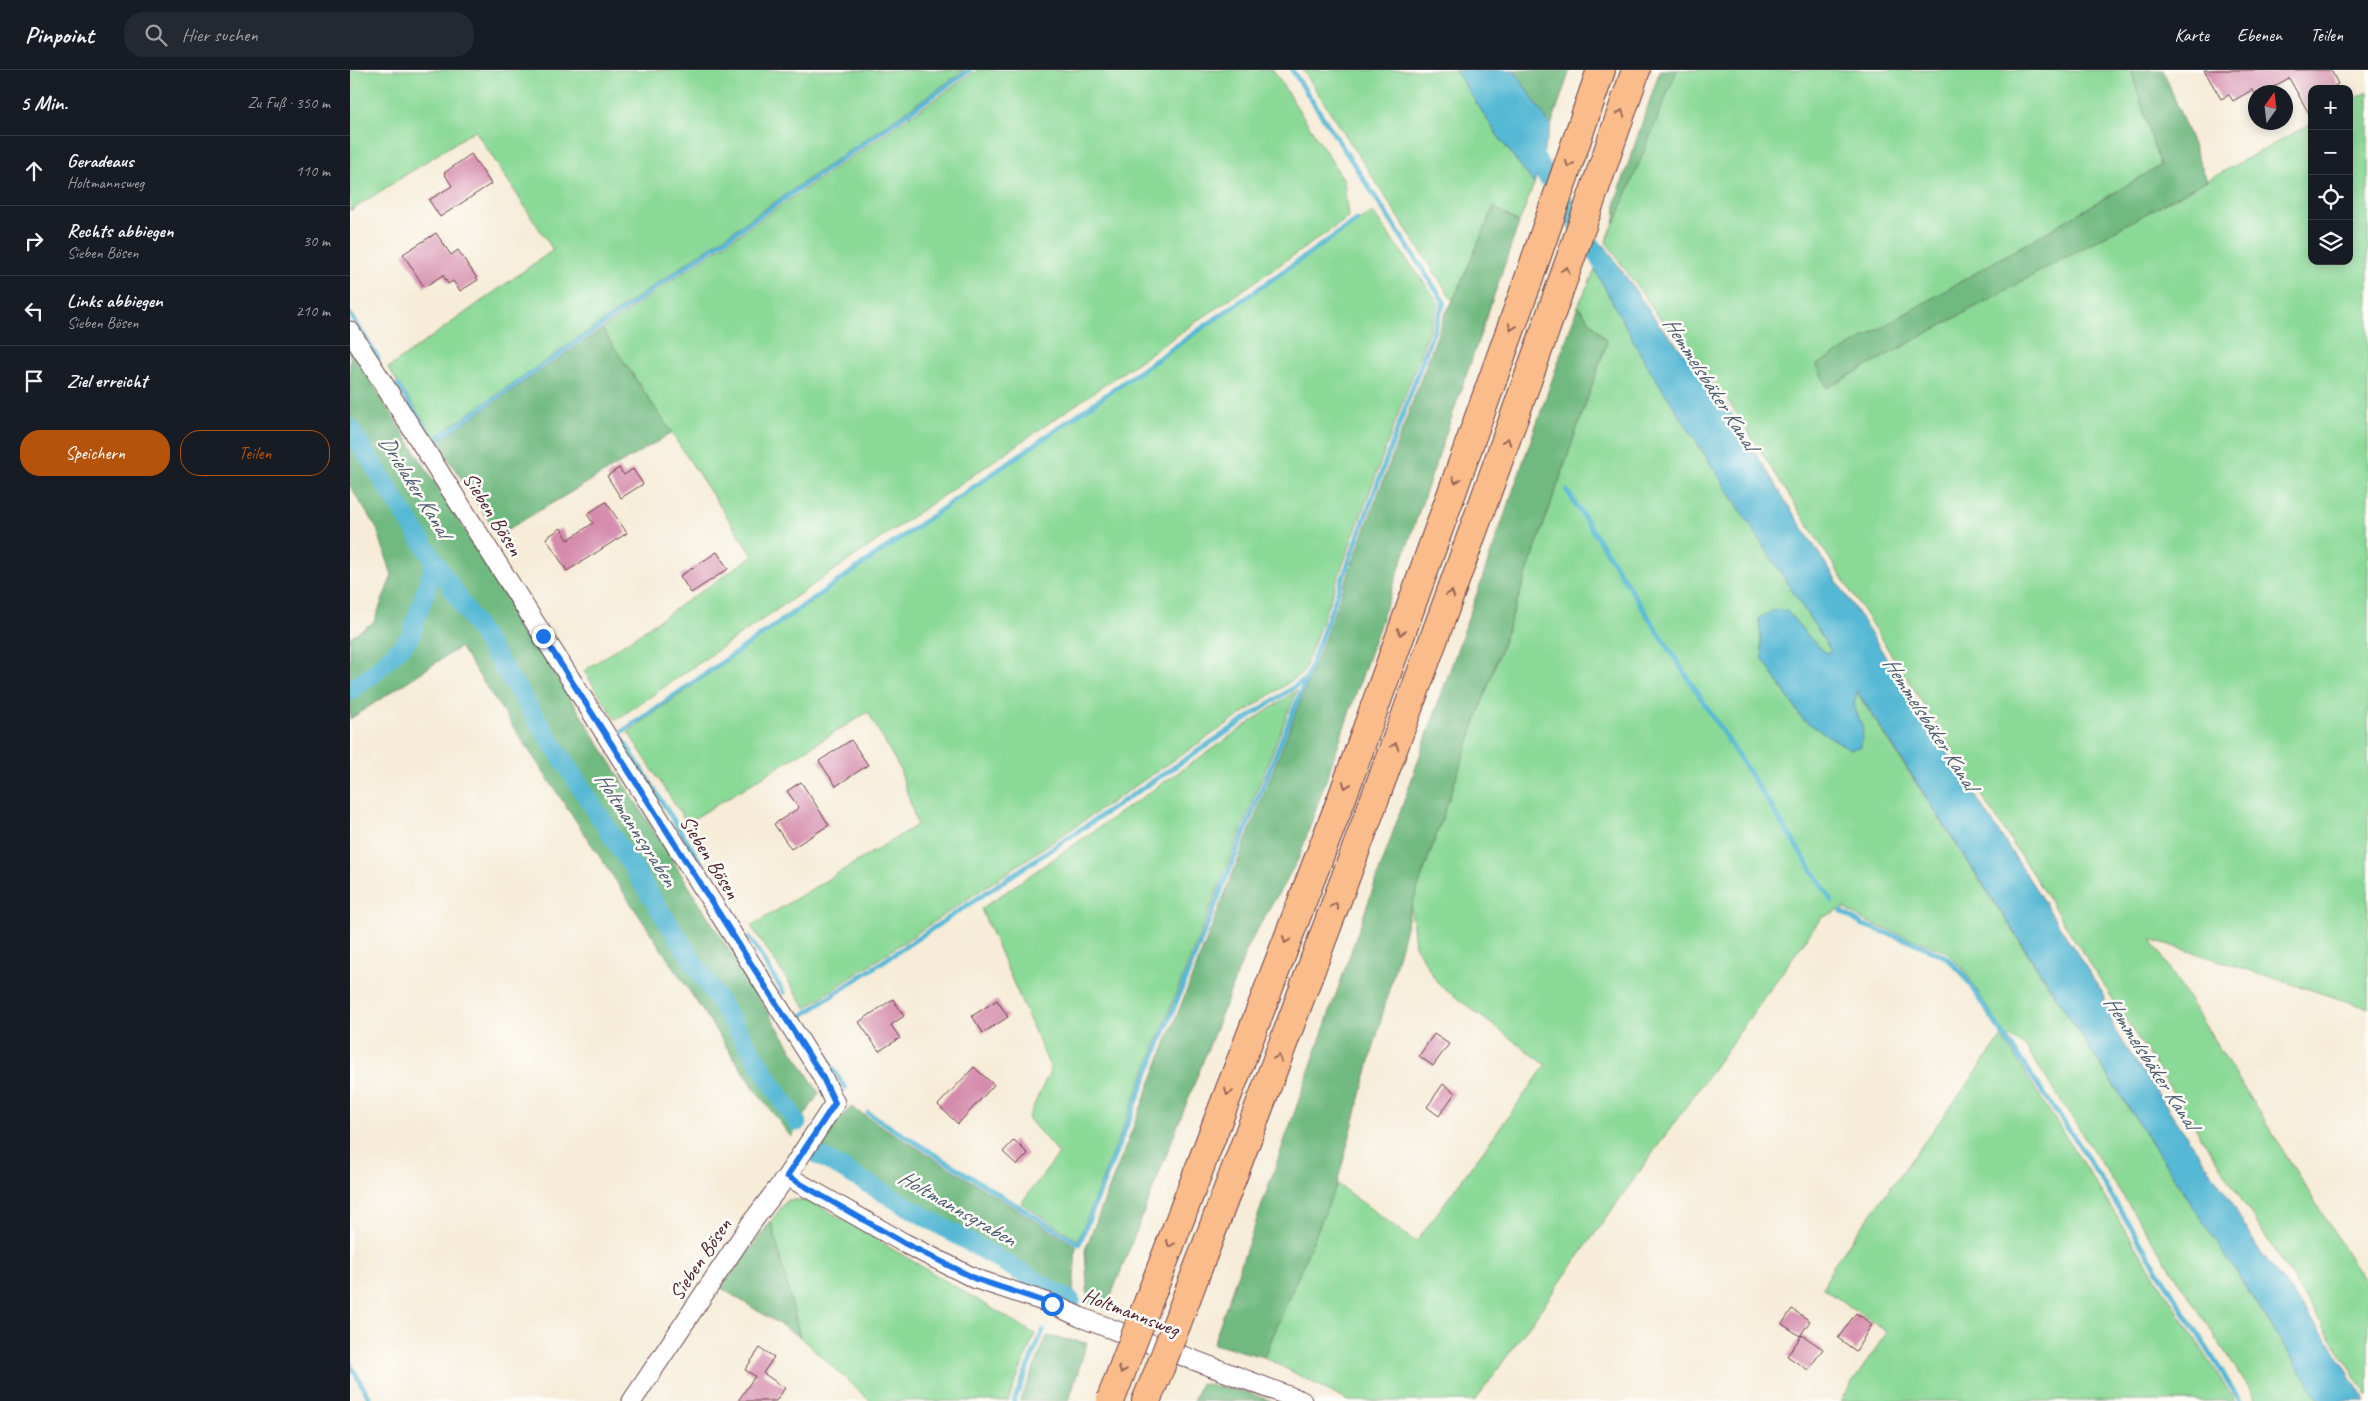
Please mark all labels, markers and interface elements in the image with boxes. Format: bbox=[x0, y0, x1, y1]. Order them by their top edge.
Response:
search box bbox=[124, 12, 474, 57]
text: Pinpoint bbox=[25, 20, 94, 50]
icon: search bbox=[142, 21, 170, 49]
text: Hier suchen bbox=[182, 23, 258, 47]
text: Karte bbox=[2174, 24, 2209, 46]
text: Ebenen bbox=[2237, 24, 2282, 46]
text: Teilen bbox=[2310, 24, 2343, 46]
north arrow bbox=[2248, 85, 2293, 130]
map controls bbox=[2308, 85, 2353, 265]
button: + bbox=[2308, 85, 2353, 130]
text: 5 Min. bbox=[20, 90, 68, 116]
text: Zu Fuß · 350 m bbox=[247, 93, 330, 113]
one-way arrow bbox=[1616, 109, 1626, 117]
button: − bbox=[2308, 130, 2353, 175]
text: Geradeaus bbox=[67, 149, 134, 173]
icon: ahead bbox=[20, 157, 48, 185]
one-way arrow bbox=[1565, 159, 1575, 168]
text: 110 m bbox=[296, 161, 330, 181]
text: Holtmannsweg bbox=[67, 173, 144, 193]
button: locate bbox=[2308, 175, 2353, 220]
text: Rechts abbiegen bbox=[67, 219, 173, 243]
button: layers bbox=[2308, 220, 2353, 265]
icon: right bbox=[20, 227, 48, 255]
text: 30 m bbox=[303, 231, 330, 251]
text: Sieben Bösen bbox=[67, 243, 138, 263]
one-way arrow bbox=[1560, 267, 1570, 275]
text: Links abbiegen bbox=[67, 289, 163, 313]
icon: left bbox=[20, 297, 48, 325]
text: 210 m bbox=[296, 301, 330, 321]
water label: Hemmelsbäker Kanal bbox=[1657, 311, 1767, 461]
text: Sieben Bösen bbox=[67, 313, 138, 333]
one-way arrow bbox=[1508, 322, 1518, 331]
icon: arrive bbox=[20, 367, 48, 395]
text: Ziel erreicht bbox=[67, 369, 147, 393]
button: Speichern bbox=[20, 430, 170, 476]
button: Teilen bbox=[180, 430, 330, 476]
water label: Drielaker Kanal bbox=[373, 430, 461, 548]
one-way arrow bbox=[1501, 437, 1511, 446]
street label: Sieben Bösen bbox=[457, 467, 529, 561]
one-way arrow bbox=[1452, 475, 1462, 483]
one-way arrow bbox=[1445, 590, 1455, 598]
route end bbox=[532, 625, 555, 648]
one-way arrow bbox=[1397, 628, 1407, 636]
water label: Hemmelsbäker Kanal bbox=[1877, 651, 1987, 801]
one-way arrow bbox=[1389, 742, 1399, 751]
water label: Holtmannsgraben bbox=[589, 766, 685, 893]
one-way arrow bbox=[1342, 781, 1352, 789]
street label: Sieben Bösen bbox=[674, 810, 746, 904]
one-way arrow bbox=[1329, 902, 1340, 911]
one-way arrow bbox=[1282, 936, 1292, 944]
water label: Hemmelsbäker Kanal bbox=[2098, 990, 2208, 1140]
one-way arrow bbox=[1272, 1054, 1282, 1063]
one-way arrow bbox=[1224, 1087, 1234, 1096]
water label: Holtmannsgraben bbox=[893, 1163, 1023, 1254]
street label: Sieben Bösen bbox=[663, 1212, 737, 1305]
one-way arrow bbox=[1166, 1239, 1176, 1248]
street label: Holtmannsweg bbox=[1079, 1282, 1184, 1343]
route start bbox=[1041, 1293, 1064, 1316]
one-way arrow bbox=[1118, 1365, 1128, 1374]

